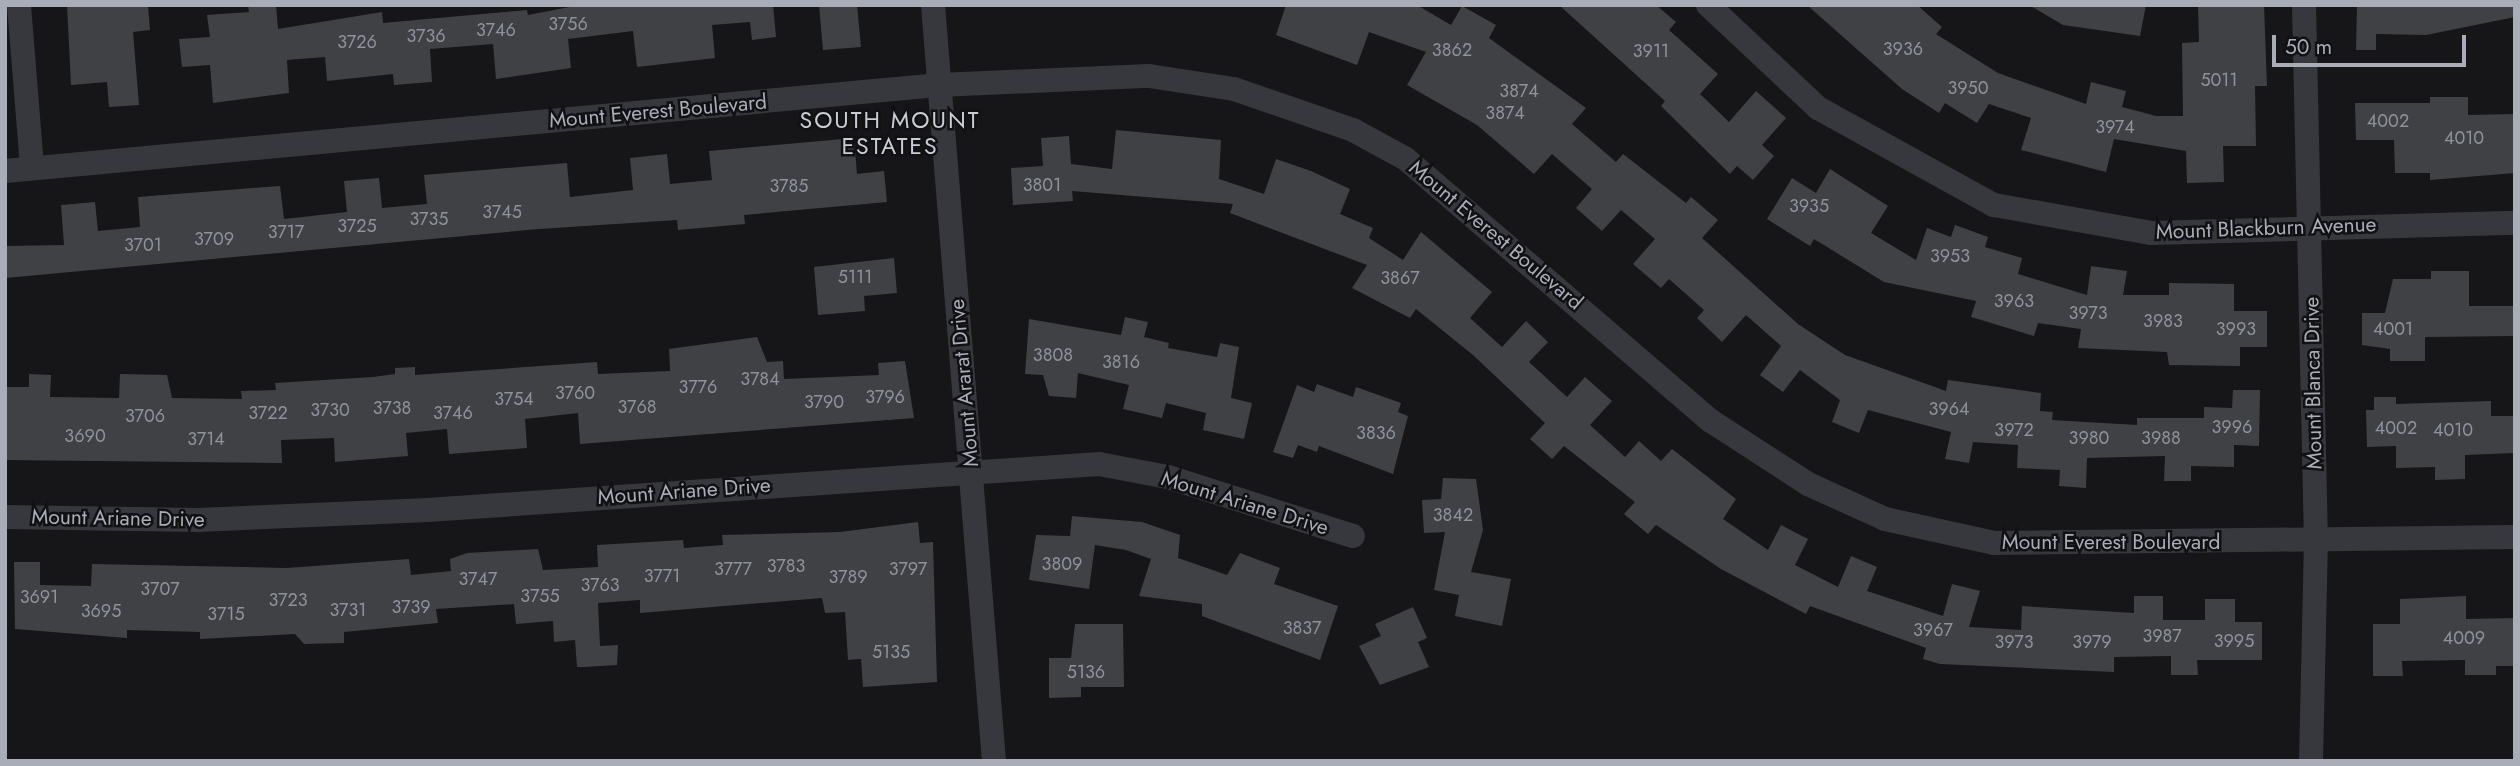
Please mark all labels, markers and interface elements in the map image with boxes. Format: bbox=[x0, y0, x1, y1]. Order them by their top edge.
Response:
house number: 3756 bbox=[548, 13, 588, 35]
house number: 3746 bbox=[476, 19, 516, 41]
scale bar bbox=[2275, 21, 2469, 65]
house number: 3736 bbox=[406, 25, 446, 47]
house number: 3726 bbox=[337, 31, 377, 53]
text: 50 m bbox=[2285, 32, 2332, 62]
house number: 3936 bbox=[1883, 38, 1923, 60]
house number: 3862 bbox=[1432, 39, 1472, 61]
house number: 3911 bbox=[1633, 40, 1669, 62]
house number: 5011 bbox=[2200, 69, 2238, 91]
house number: 3950 bbox=[1947, 77, 1989, 99]
house number: 3874 bbox=[1499, 80, 1539, 102]
street label: Mount Everest Boulevard bbox=[548, 89, 768, 133]
house number: 3874 bbox=[1485, 102, 1525, 124]
district label: SOUTH MOUNT ESTATES bbox=[801, 106, 979, 160]
house number: 4002 bbox=[2367, 110, 2409, 132]
house number: 3974 bbox=[2095, 116, 2135, 138]
house number: 4010 bbox=[2444, 127, 2484, 149]
street label: Mount Everest Boulevard bbox=[1404, 155, 1588, 315]
house number: 3801 bbox=[1023, 174, 1061, 196]
house number: 3785 bbox=[770, 175, 808, 197]
house number: 3935 bbox=[1789, 195, 1829, 217]
house number: 3745 bbox=[482, 201, 522, 223]
house number: 3735 bbox=[410, 208, 448, 230]
street label: Mount Blackburn Avenue bbox=[2155, 212, 2377, 244]
house number: 3725 bbox=[337, 215, 377, 237]
house number: 3717 bbox=[268, 221, 304, 243]
house number: 3709 bbox=[194, 228, 234, 250]
house number: 3701 bbox=[124, 234, 162, 256]
house number: 3953 bbox=[1930, 245, 1970, 267]
house number: 5111 bbox=[838, 266, 872, 288]
house number: 3867 bbox=[1380, 267, 1420, 289]
house number: 3963 bbox=[1994, 290, 2034, 312]
street label: Mount Blanca Drive bbox=[2299, 296, 2327, 470]
street label: Mount Ararat Drive bbox=[944, 298, 984, 468]
house number: 3973 bbox=[2069, 302, 2107, 324]
house number: 3983 bbox=[2143, 310, 2183, 332]
house number: 3993 bbox=[2216, 318, 2256, 340]
house number: 4001 bbox=[2373, 318, 2413, 340]
house number: 3808 bbox=[1033, 344, 1073, 366]
house number: 3816 bbox=[1102, 351, 1140, 373]
house number: 3784 bbox=[740, 368, 780, 390]
house number: 3776 bbox=[679, 376, 717, 398]
house number: 3760 bbox=[555, 382, 595, 404]
house number: 3796 bbox=[865, 386, 905, 408]
house number: 3754 bbox=[494, 388, 534, 410]
house number: 3790 bbox=[804, 391, 844, 413]
house number: 3768 bbox=[617, 396, 657, 418]
house number: 3738 bbox=[373, 397, 411, 419]
house number: 3964 bbox=[1928, 398, 1970, 420]
house number: 3730 bbox=[310, 399, 350, 421]
house number: 3722 bbox=[248, 402, 288, 424]
house number: 3746 bbox=[433, 402, 473, 424]
house number: 3706 bbox=[125, 405, 165, 427]
house number: 3996 bbox=[2212, 416, 2252, 438]
house number: 4002 bbox=[2375, 417, 2417, 439]
house number: 3972 bbox=[1994, 419, 2034, 441]
house number: 4010 bbox=[2433, 419, 2473, 441]
house number: 3836 bbox=[1356, 422, 1396, 444]
house number: 3690 bbox=[64, 425, 106, 447]
house number: 3980 bbox=[2069, 427, 2109, 449]
house number: 3988 bbox=[2141, 427, 2181, 449]
house number: 3714 bbox=[187, 428, 225, 450]
street label: Mount Ariane Drive bbox=[1158, 466, 1332, 540]
street label: Mount Ariane Drive bbox=[597, 472, 771, 510]
street label: Mount Ariane Drive bbox=[31, 504, 205, 532]
house number: 3842 bbox=[1433, 504, 1473, 526]
street label: Mount Everest Boulevard bbox=[2002, 529, 2220, 555]
house number: 3809 bbox=[1042, 553, 1082, 575]
house number: 3783 bbox=[767, 555, 805, 577]
house number: 3777 bbox=[714, 558, 752, 580]
house number: 3797 bbox=[889, 558, 927, 580]
house number: 3771 bbox=[644, 565, 680, 587]
house number: 3789 bbox=[828, 566, 868, 588]
house number: 3747 bbox=[459, 568, 497, 590]
house number: 3763 bbox=[580, 574, 620, 596]
house number: 3707 bbox=[140, 578, 180, 600]
house number: 3755 bbox=[520, 585, 560, 607]
house number: 3691 bbox=[20, 586, 58, 608]
house number: 3723 bbox=[268, 589, 308, 611]
house number: 3739 bbox=[391, 596, 431, 618]
house number: 3731 bbox=[330, 599, 366, 621]
house number: 3695 bbox=[81, 600, 121, 622]
house number: 3715 bbox=[207, 603, 245, 625]
house number: 3837 bbox=[1283, 617, 1321, 639]
house number: 3967 bbox=[1913, 619, 1953, 641]
house number: 3987 bbox=[2142, 625, 2182, 647]
house number: 4009 bbox=[2443, 627, 2485, 649]
house number: 3995 bbox=[2214, 630, 2254, 652]
house number: 3973 bbox=[1995, 631, 2033, 653]
house number: 3979 bbox=[2072, 631, 2112, 653]
house number: 5135 bbox=[872, 641, 910, 663]
house number: 5136 bbox=[1067, 661, 1105, 683]

